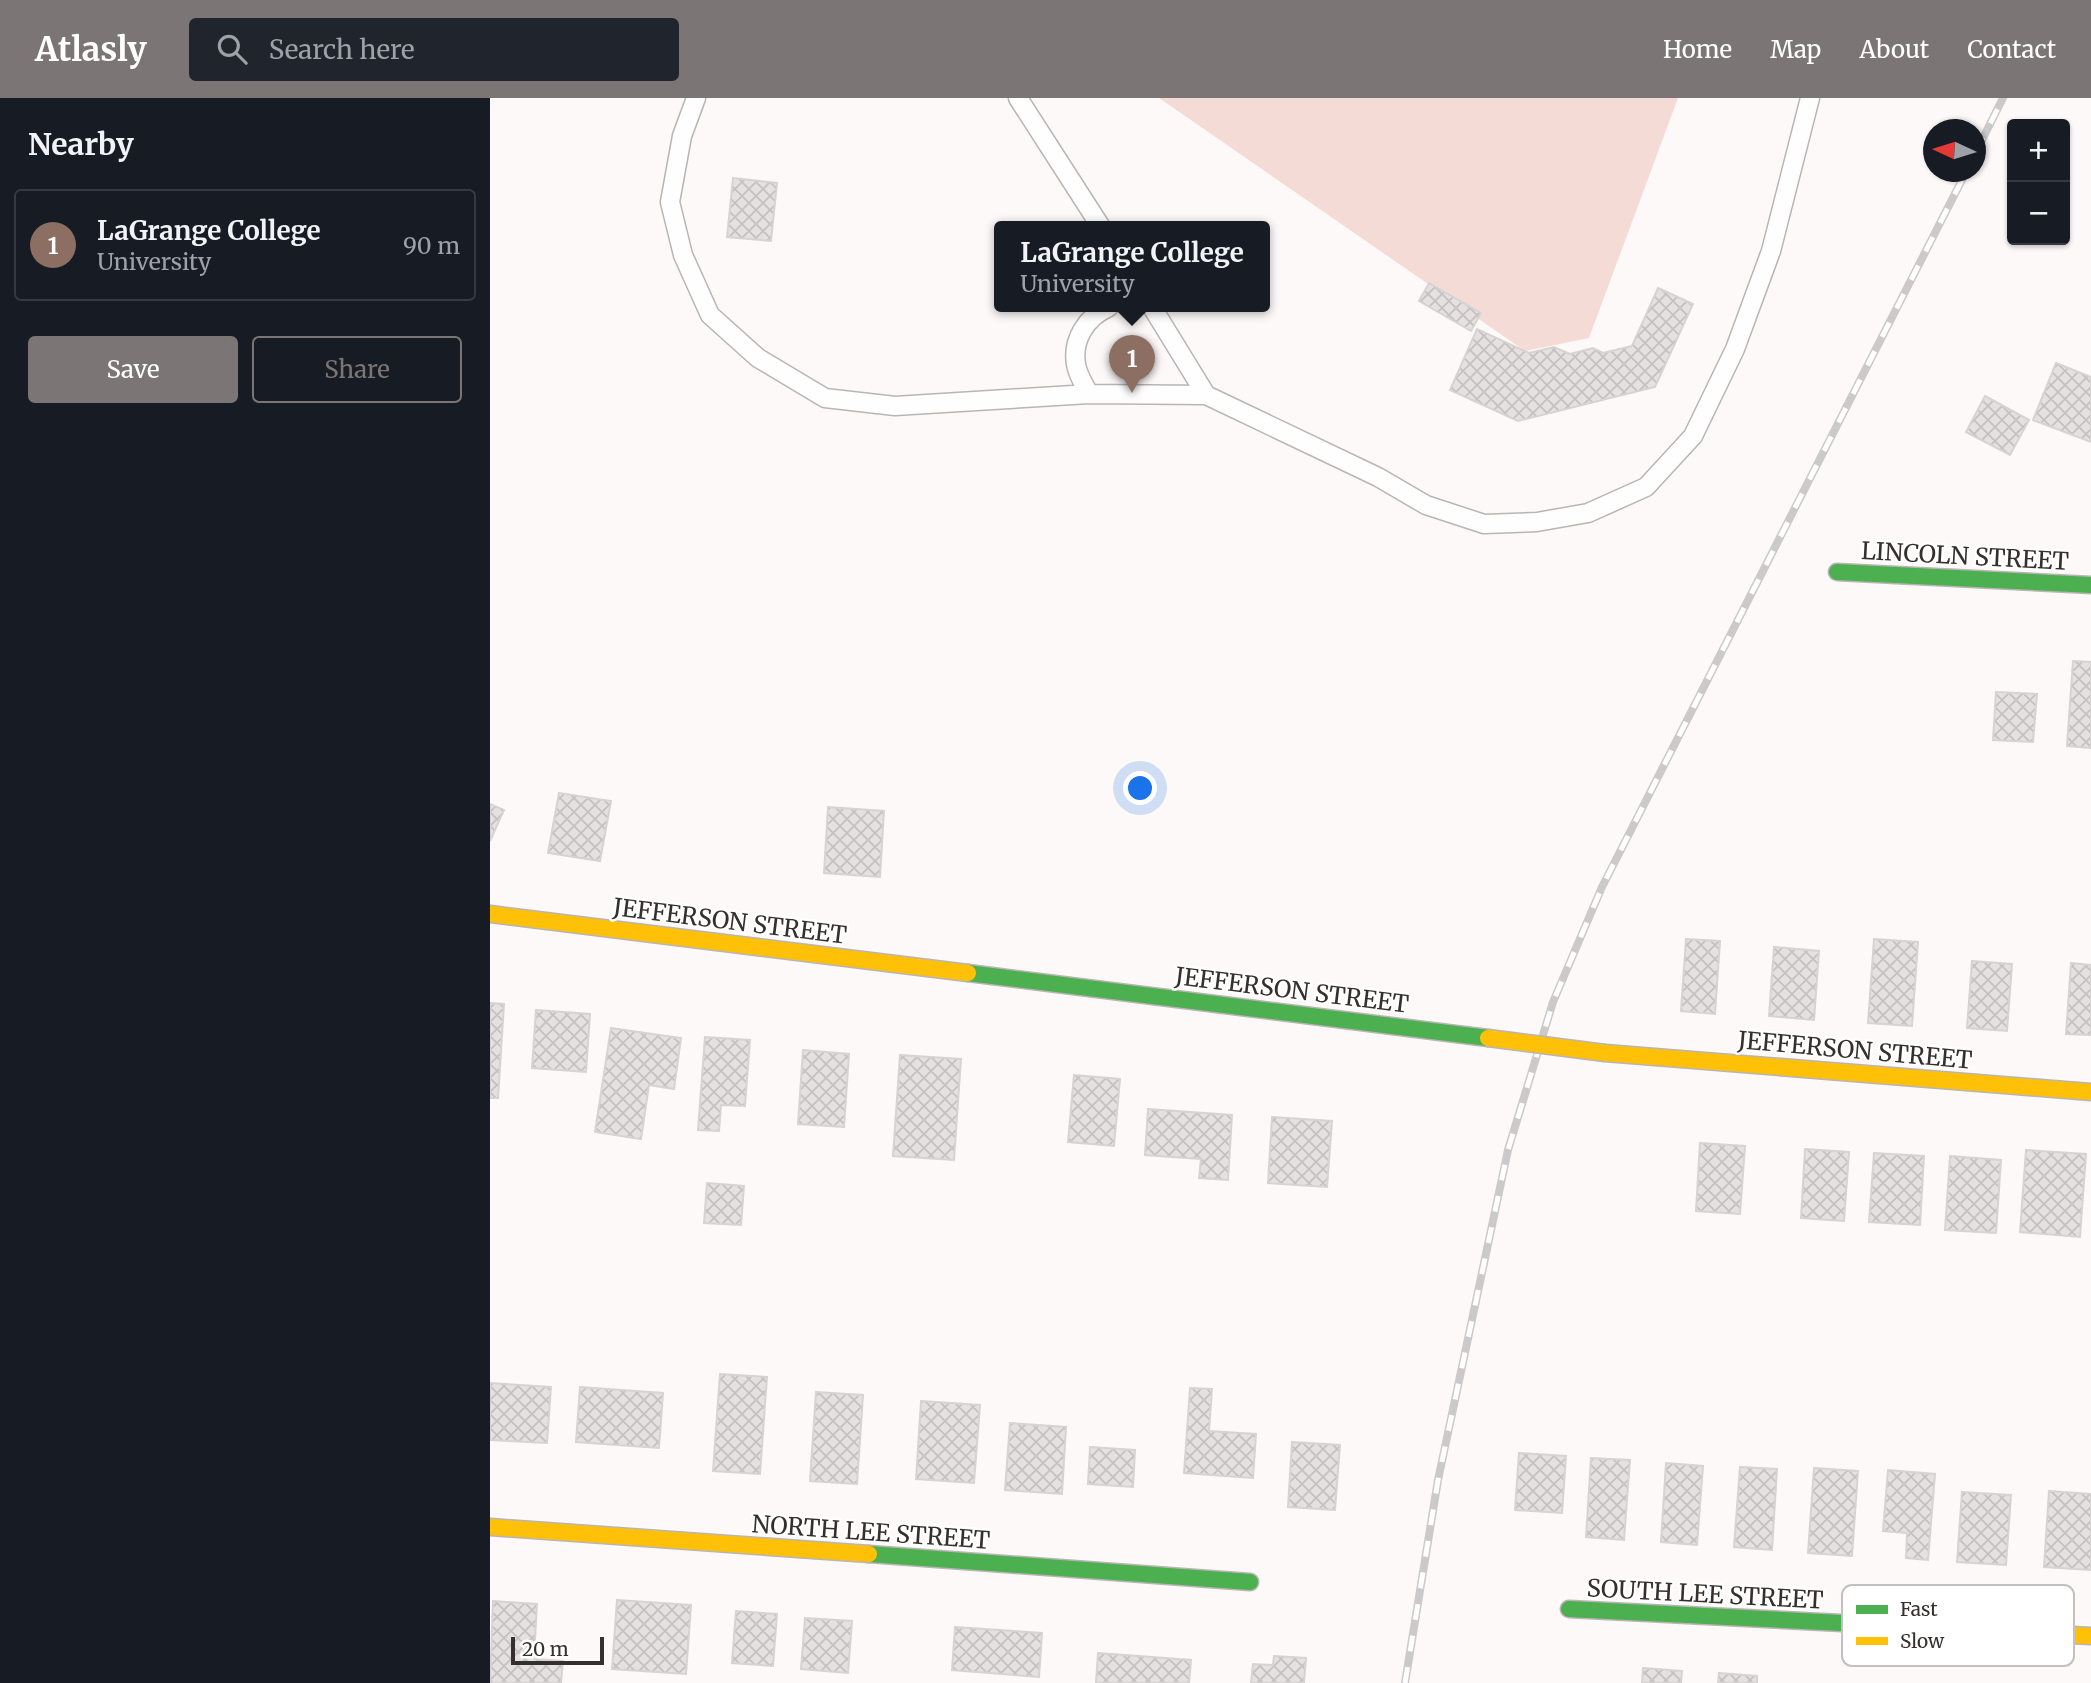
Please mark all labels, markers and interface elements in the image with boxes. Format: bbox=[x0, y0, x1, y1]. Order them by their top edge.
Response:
search box bbox=[189, 18, 679, 81]
text: Atlasly bbox=[35, 29, 147, 70]
icon: search bbox=[213, 30, 251, 68]
text: Search here bbox=[269, 33, 415, 66]
text: Home bbox=[1663, 34, 1732, 65]
text: Map bbox=[1770, 34, 1821, 65]
text: About bbox=[1859, 34, 1929, 65]
text: Contact bbox=[1967, 34, 2056, 65]
north arrow bbox=[1923, 119, 1986, 182]
map controls bbox=[2007, 119, 2070, 245]
button: + bbox=[2007, 119, 2070, 182]
text: Nearby bbox=[28, 125, 134, 163]
button: − bbox=[2007, 182, 2070, 245]
text: LaGrange College bbox=[97, 214, 321, 247]
popup bbox=[994, 221, 1270, 312]
text: 1 bbox=[48, 231, 58, 260]
text: 90 m bbox=[403, 231, 460, 260]
text: LaGrange College bbox=[1020, 236, 1244, 269]
text: University bbox=[97, 247, 212, 276]
text: University bbox=[1020, 269, 1135, 298]
pin: 1 bbox=[1109, 335, 1155, 393]
button: Save bbox=[28, 336, 238, 403]
button: Share bbox=[252, 336, 462, 403]
street label: LINCOLN STREET bbox=[1860, 535, 2070, 577]
your location bbox=[1123, 771, 1157, 805]
street label: JEFFERSON STREET bbox=[610, 891, 849, 951]
street label: JEFFERSON STREET bbox=[1172, 960, 1411, 1020]
street label: JEFFERSON STREET bbox=[1736, 1024, 1974, 1076]
street label: NORTH LEE STREET bbox=[751, 1508, 991, 1556]
street label: SOUTH LEE STREET bbox=[1586, 1572, 1825, 1616]
legend bbox=[1842, 1585, 2074, 1666]
text: Fast bbox=[1900, 1597, 1938, 1621]
text: Slow bbox=[1900, 1629, 1945, 1653]
scale bar bbox=[511, 1634, 604, 1666]
text: 20 m bbox=[522, 1637, 569, 1661]

